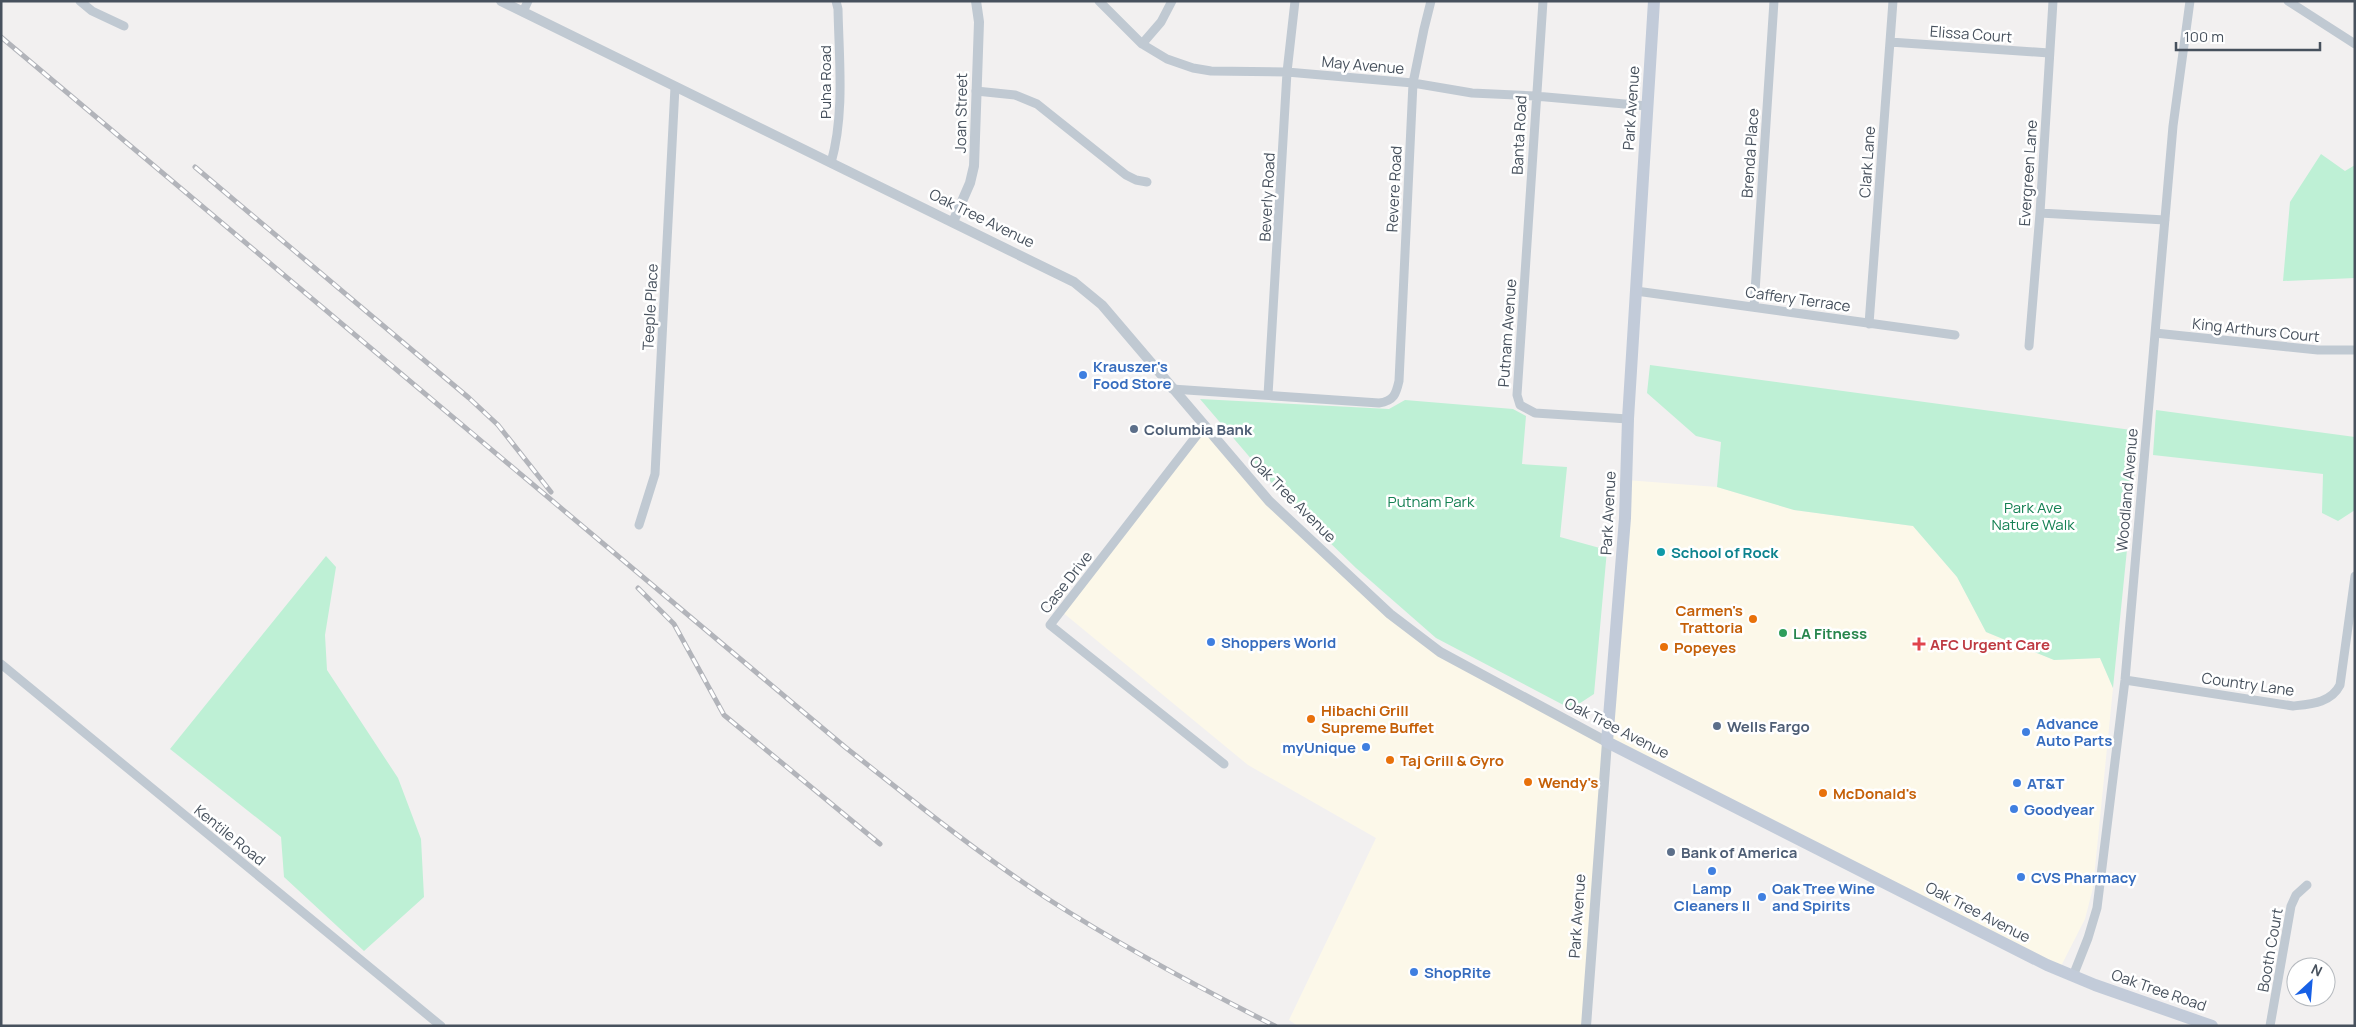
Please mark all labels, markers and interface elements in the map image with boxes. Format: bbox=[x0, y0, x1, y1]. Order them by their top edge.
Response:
scale bar bbox=[2176, 20, 2320, 52]
street label: Elissa Court bbox=[1929, 21, 2013, 47]
text: 100 m bbox=[2184, 26, 2224, 47]
street label: Puha Road bbox=[815, 45, 836, 119]
street label: May Avenue bbox=[1321, 51, 1405, 79]
street label: Park Avenue bbox=[1618, 65, 1644, 151]
street label: Joan Street bbox=[950, 73, 972, 153]
street label: Banta Road bbox=[1506, 95, 1532, 175]
street label: Brenda Place bbox=[1736, 107, 1764, 199]
street label: Evergreen Lane bbox=[2014, 119, 2042, 227]
street label: Clark Lane bbox=[1854, 125, 1880, 199]
street label: Revere Road bbox=[1381, 145, 1407, 233]
street label: Beverly Road bbox=[1254, 152, 1280, 242]
street label: Oak Tree Avenue bbox=[926, 183, 1038, 253]
street label: Teeple Place bbox=[637, 263, 663, 351]
street label: Putnam Avenue bbox=[1493, 278, 1521, 388]
street label: Caffery Terrace bbox=[1744, 281, 1852, 317]
street label: King Arthurs Court bbox=[2191, 313, 2321, 347]
place label: Krauszer's Food Store bbox=[1093, 356, 1172, 394]
marker: Krauszer's Food Store bbox=[1077, 369, 1089, 381]
place label: Columbia Bank bbox=[1144, 419, 1253, 440]
marker: Columbia Bank bbox=[1128, 423, 1140, 435]
street label: Woodland Avenue bbox=[2111, 427, 2143, 553]
street label: Oak Tree Avenue bbox=[1245, 451, 1341, 547]
street label: Park Avenue bbox=[1595, 470, 1621, 556]
park label: Putnam Park bbox=[1388, 491, 1475, 512]
park label: Park Ave Nature Walk bbox=[1991, 497, 2075, 535]
place label: School of Rock bbox=[1671, 542, 1779, 563]
street label: Case Drive bbox=[1035, 546, 1097, 618]
marker: School of Rock bbox=[1655, 546, 1667, 558]
place label: Carmen's Trattoria bbox=[1676, 600, 1743, 638]
marker: Carmen's Trattoria bbox=[1747, 613, 1759, 625]
place label: LA Fitness bbox=[1793, 623, 1867, 644]
marker: LA Fitness bbox=[1777, 627, 1789, 639]
place label: Shoppers World bbox=[1221, 632, 1336, 653]
place label: AFC Urgent Care bbox=[1930, 634, 2050, 655]
marker: Shoppers World bbox=[1205, 636, 1217, 648]
place label: Popeyes bbox=[1674, 637, 1736, 658]
marker: AFC Urgent Care bbox=[1912, 637, 1926, 651]
marker: Popeyes bbox=[1658, 641, 1670, 653]
street label: Country Lane bbox=[2200, 667, 2296, 701]
street label: Oak Tree Avenue bbox=[1561, 693, 1673, 764]
place label: Hibachi Grill Supreme Buffet bbox=[1321, 700, 1434, 738]
marker: Hibachi Grill Supreme Buffet bbox=[1305, 713, 1317, 725]
place label: Advance Auto Parts bbox=[2036, 713, 2112, 751]
place label: Wells Fargo bbox=[1727, 716, 1810, 737]
marker: Wells Fargo bbox=[1711, 720, 1723, 732]
marker: Advance Auto Parts bbox=[2020, 726, 2032, 738]
place label: myUnique bbox=[1282, 737, 1356, 758]
marker: myUnique bbox=[1360, 741, 1372, 753]
place label: Taj Grill & Gyro bbox=[1400, 750, 1504, 771]
marker: Taj Grill & Gyro bbox=[1384, 754, 1396, 766]
place label: Wendy's bbox=[1538, 772, 1598, 793]
place label: AT&T bbox=[2027, 773, 2064, 794]
marker: Wendy's bbox=[1522, 776, 1534, 788]
marker: AT&T bbox=[2011, 777, 2023, 789]
place label: McDonald's bbox=[1833, 783, 1917, 804]
marker: McDonald's bbox=[1817, 787, 1829, 799]
place label: Goodyear bbox=[2024, 799, 2094, 820]
street label: Kentile Road bbox=[190, 800, 270, 870]
marker: Goodyear bbox=[2008, 803, 2020, 815]
place label: Bank of America bbox=[1681, 842, 1797, 863]
marker: Bank of America bbox=[1665, 846, 1677, 858]
marker: Lamp Cleaners II bbox=[1706, 865, 1718, 877]
place label: CVS Pharmacy bbox=[2031, 867, 2137, 888]
marker: CVS Pharmacy bbox=[2015, 871, 2027, 883]
street label: Park Avenue bbox=[1564, 873, 1590, 959]
street label: Oak Tree Avenue bbox=[1922, 877, 2034, 948]
place label: Lamp Cleaners II bbox=[1674, 878, 1750, 916]
place label: Oak Tree Wine and Spirits bbox=[1772, 878, 1875, 916]
marker: Oak Tree Wine and Spirits bbox=[1756, 891, 1768, 903]
street label: Booth Court bbox=[2252, 906, 2288, 994]
north arrow bbox=[2286, 957, 2336, 1007]
text: N bbox=[2308, 959, 2326, 981]
place label: ShopRite bbox=[1424, 962, 1491, 983]
street label: Oak Tree Road bbox=[2109, 964, 2209, 1016]
marker: ShopRite bbox=[1408, 966, 1420, 978]

